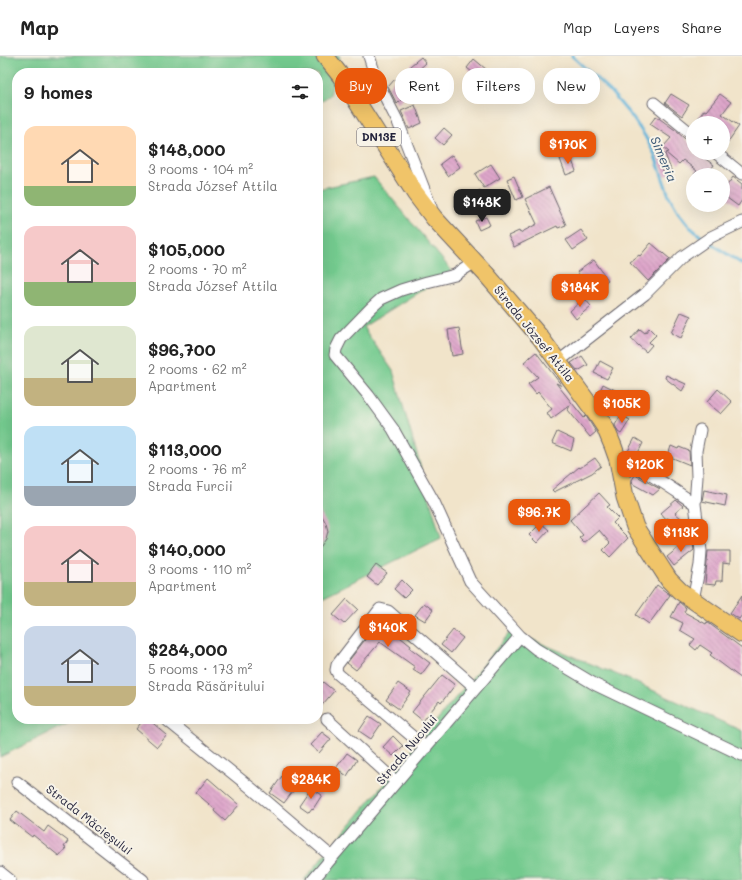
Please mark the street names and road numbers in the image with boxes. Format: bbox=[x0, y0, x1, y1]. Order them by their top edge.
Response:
road number: DN13E bbox=[357, 128, 401, 146]
street label: Strada József Attila bbox=[491, 282, 579, 385]
street label: Strada Nucului bbox=[372, 711, 440, 788]
street label: Strada Măcieșului bbox=[43, 780, 136, 858]

